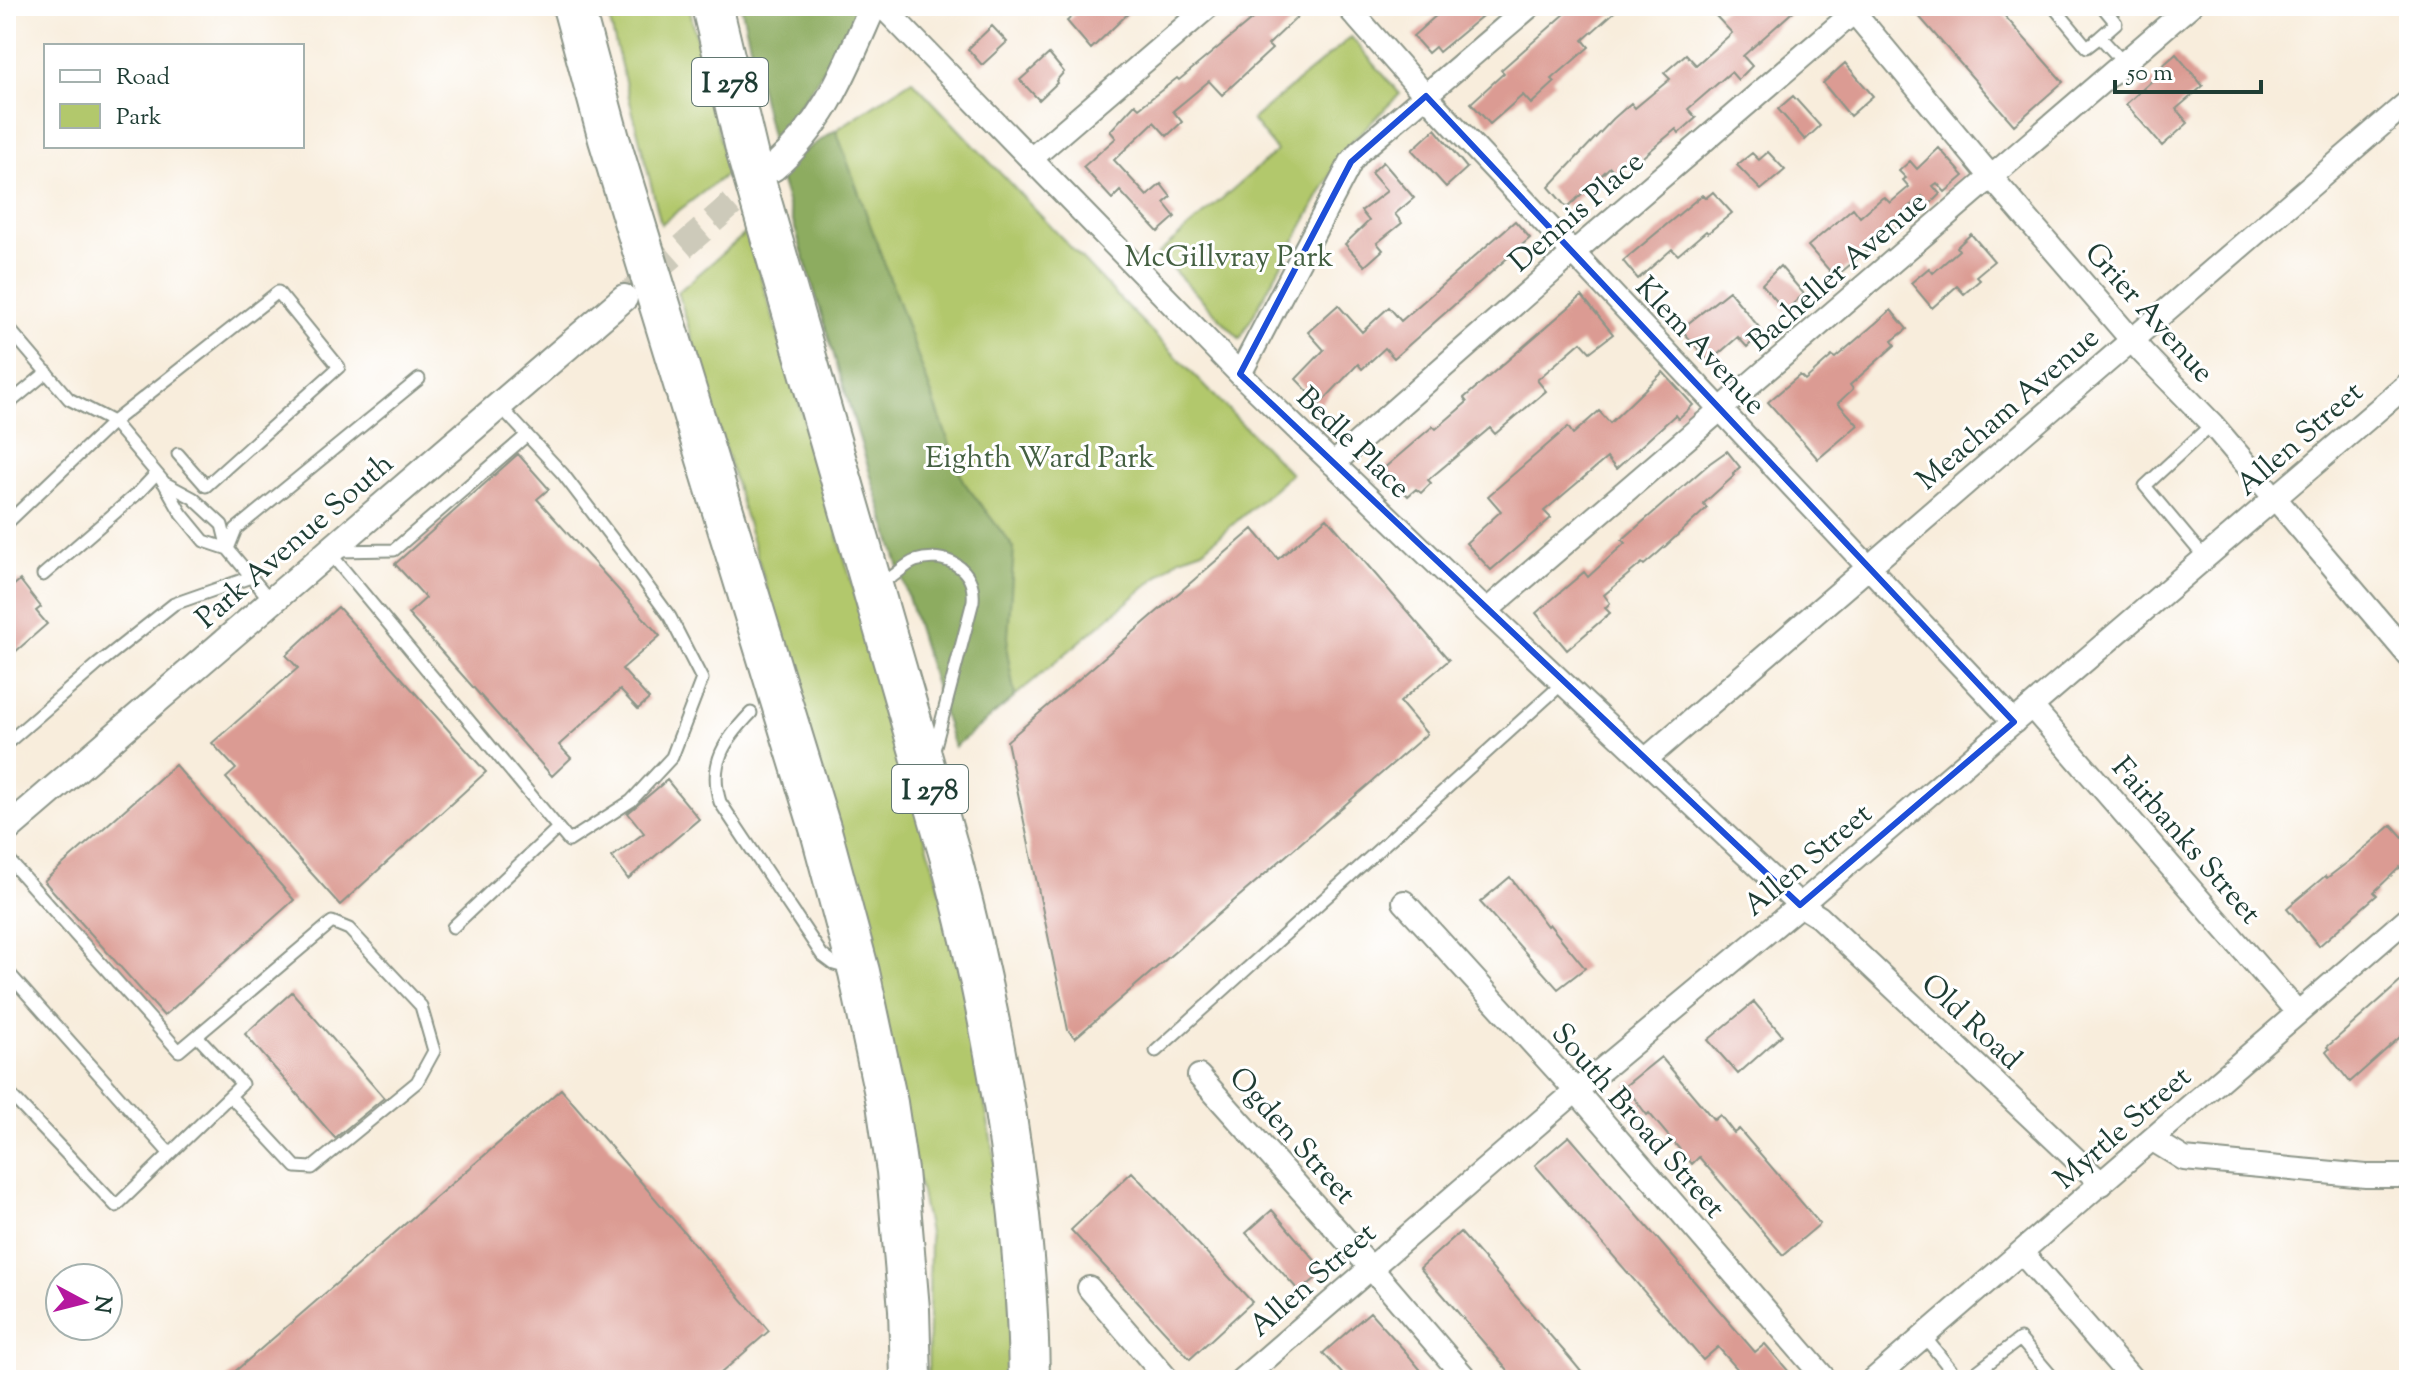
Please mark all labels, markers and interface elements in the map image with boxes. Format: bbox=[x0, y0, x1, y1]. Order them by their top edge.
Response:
legend bbox=[44, 44, 304, 148]
scale bar bbox=[2115, 44, 2261, 94]
text: 50 m bbox=[2125, 57, 2173, 91]
road number: I 278 bbox=[692, 58, 768, 106]
text: Road bbox=[116, 61, 170, 95]
text: Park bbox=[116, 101, 162, 135]
street label: Dennis Place bbox=[1501, 142, 1654, 284]
street label: Bacheller Avenue bbox=[1740, 183, 1938, 363]
street label: Grier Avenue bbox=[2073, 234, 2223, 393]
park label: McGillvray Park bbox=[1124, 237, 1334, 280]
street label: Klem Avenue bbox=[1624, 268, 1775, 425]
street label: Meacham Avenue bbox=[1907, 318, 2110, 502]
street label: Allen Street bbox=[2228, 372, 2374, 507]
street label: Bedle Place bbox=[1285, 378, 1419, 509]
park label: Eighth Ward Park bbox=[925, 438, 1155, 481]
street label: Park Avenue South bbox=[187, 443, 404, 640]
street label: Fairbanks Street bbox=[2100, 749, 2270, 935]
road number: I 278 bbox=[892, 765, 968, 813]
street label: Allen Street bbox=[1735, 794, 1882, 928]
street label: Old Road bbox=[1910, 965, 2030, 1081]
street label: South Broad Street bbox=[1540, 1014, 1734, 1229]
street label: Myrtle Street bbox=[2046, 1057, 2202, 1201]
street label: Ogden Street bbox=[1218, 1058, 1365, 1215]
street label: Allen Street bbox=[1241, 1213, 1387, 1348]
north arrow bbox=[44, 1262, 124, 1342]
text: N bbox=[84, 1293, 118, 1315]

